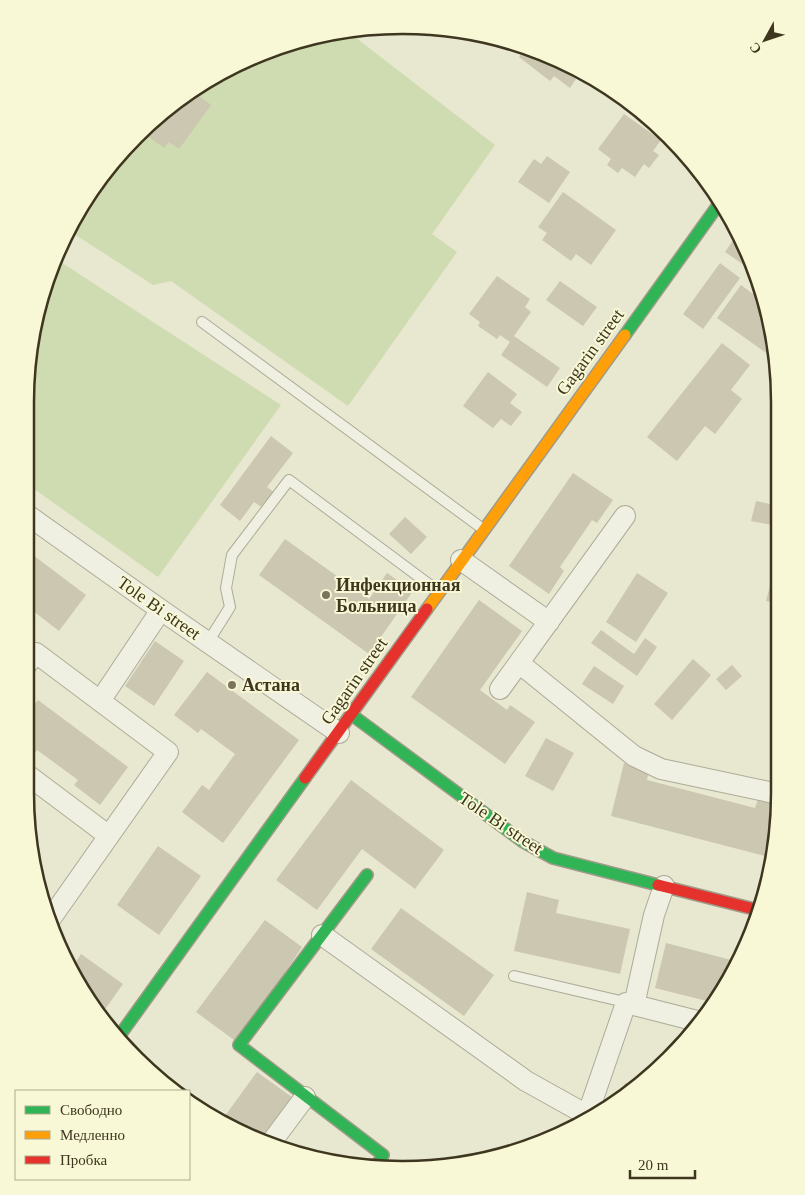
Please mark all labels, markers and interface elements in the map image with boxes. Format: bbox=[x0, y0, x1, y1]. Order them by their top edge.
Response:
north arrow bbox=[740, 15, 790, 65]
text: С bbox=[746, 39, 764, 57]
street label: Gagarin street bbox=[552, 305, 628, 399]
street label: Tole Bi street bbox=[114, 572, 204, 644]
place label: Инфекционная Больница bbox=[336, 575, 461, 616]
marker: Инфекционная Больница bbox=[320, 589, 332, 601]
street label: Gagarin street bbox=[317, 634, 391, 728]
place label: Астана bbox=[242, 675, 300, 695]
marker: Астана bbox=[226, 679, 238, 691]
street label: Tole Bi street bbox=[455, 788, 547, 858]
legend bbox=[15, 1090, 190, 1180]
text: Свободно bbox=[60, 1102, 122, 1118]
text: Медленно bbox=[60, 1127, 125, 1143]
scale bar bbox=[630, 1148, 695, 1180]
text: Пробка bbox=[60, 1152, 108, 1168]
text: 20 m bbox=[638, 1157, 669, 1173]

